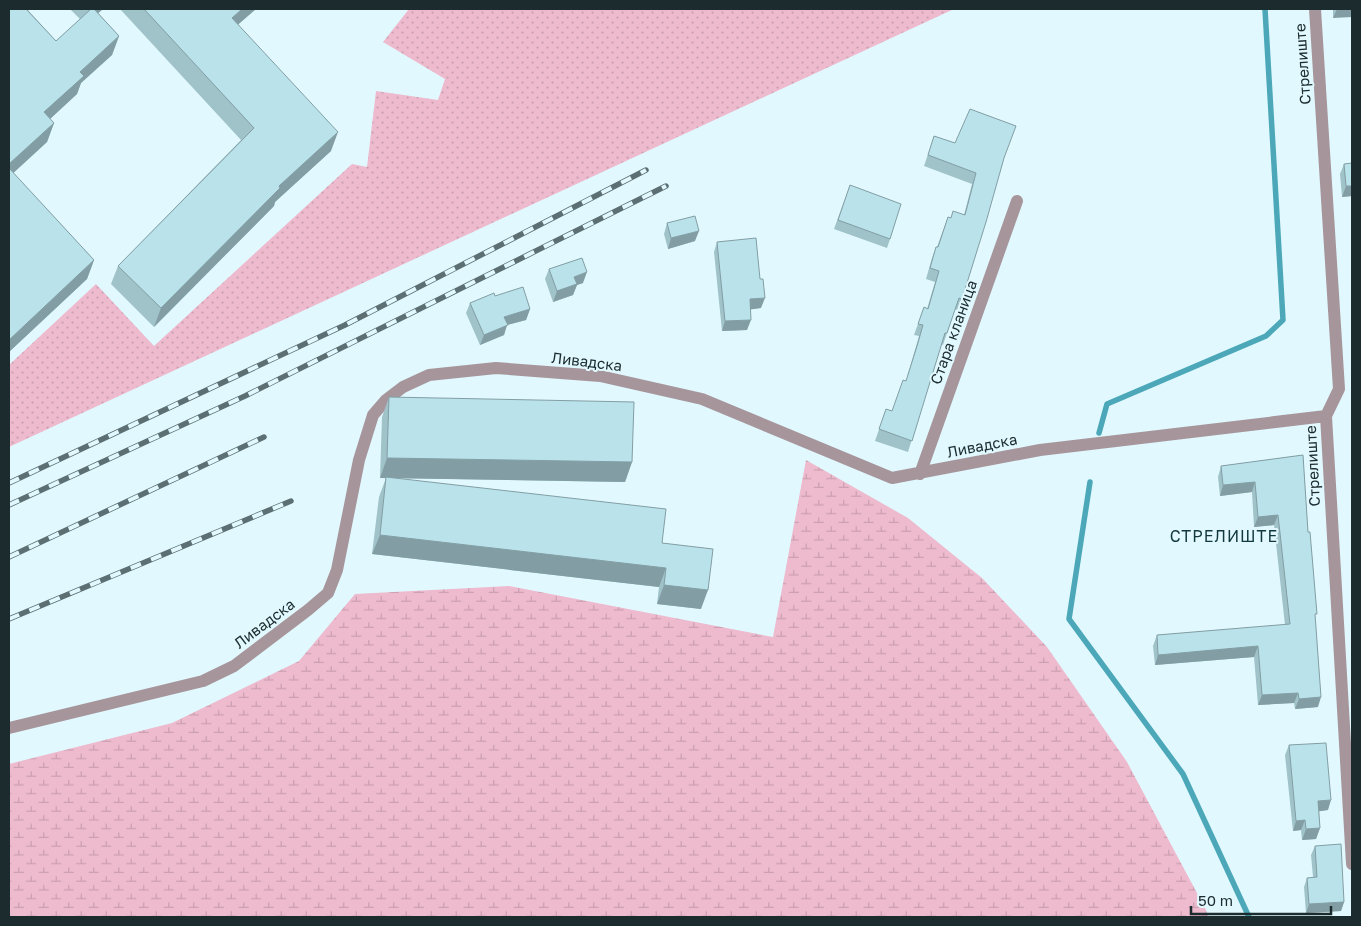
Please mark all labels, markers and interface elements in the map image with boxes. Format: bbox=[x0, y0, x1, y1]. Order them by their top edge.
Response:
street label: Стрелиште bbox=[1290, 23, 1314, 105]
street label: Стара кланица bbox=[926, 277, 980, 387]
street label: Ливадска bbox=[551, 348, 623, 374]
street label: Стрелиште bbox=[1301, 425, 1323, 507]
street label: Ливадска bbox=[945, 429, 1019, 461]
district label: СТРЕЛИШТЕ bbox=[1170, 526, 1278, 546]
street label: Ливадска bbox=[230, 594, 298, 652]
scale bar bbox=[1191, 884, 1331, 916]
text: 50 m bbox=[1198, 891, 1233, 909]

